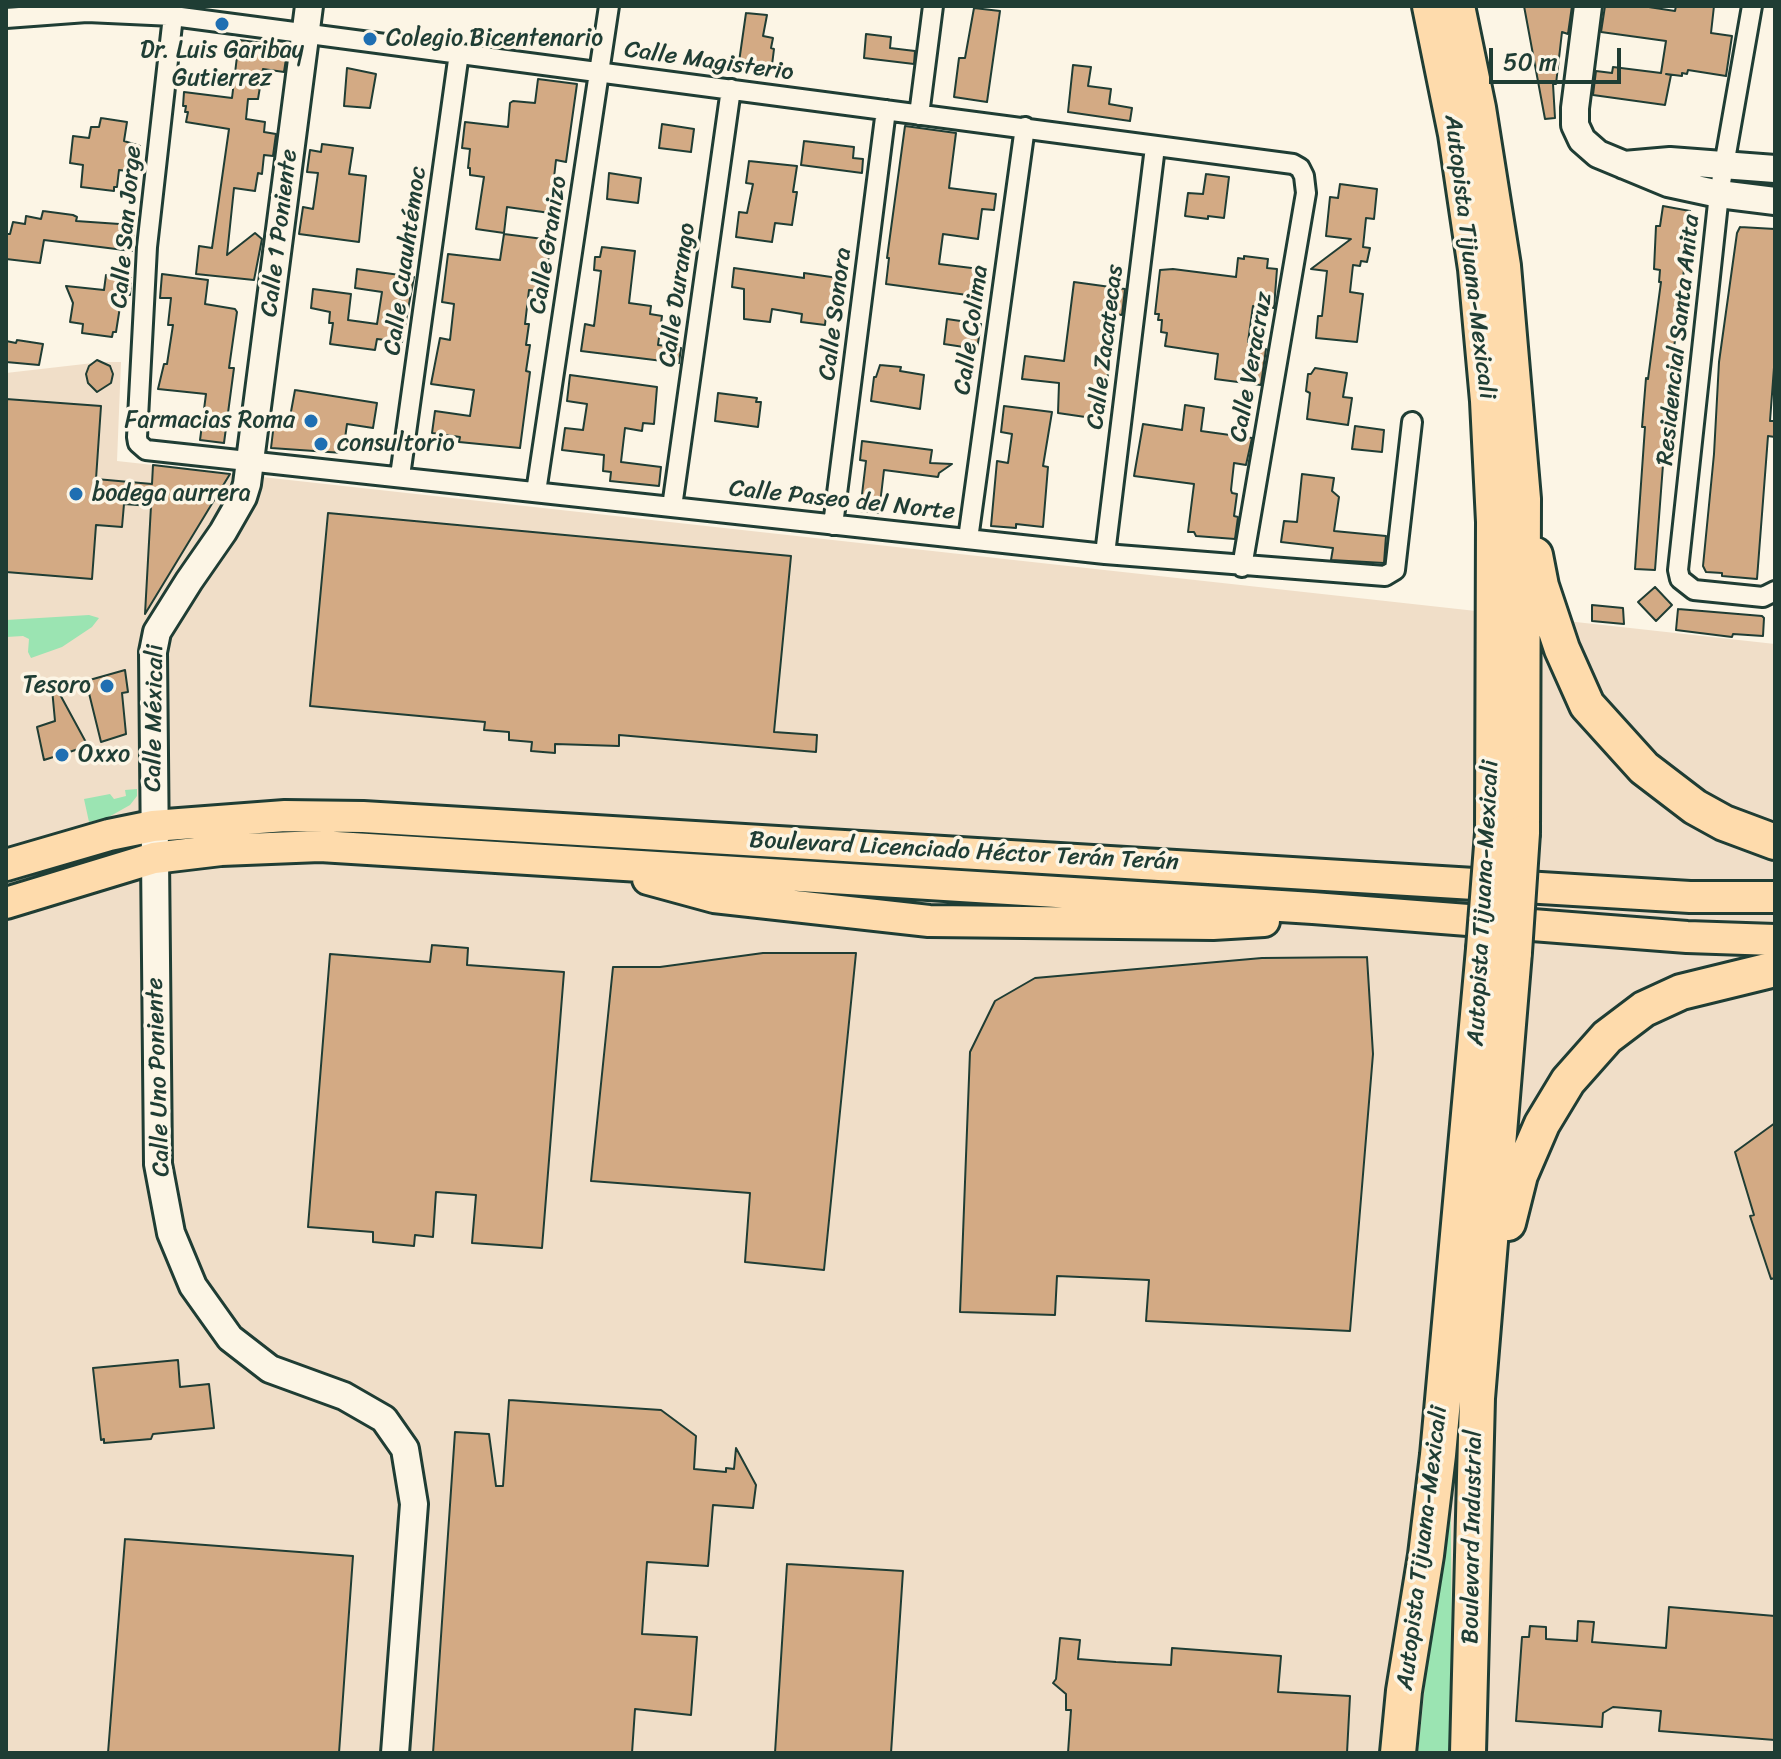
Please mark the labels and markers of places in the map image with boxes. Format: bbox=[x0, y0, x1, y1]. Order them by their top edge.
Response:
marker: Dr. Luis Garibay Gutierrez bbox=[213, 15, 231, 33]
place label: Colegio Bicentenario bbox=[386, 25, 603, 53]
marker: Colegio Bicentenario bbox=[361, 30, 379, 48]
place label: Dr. Luis Garibay Gutierrez bbox=[140, 37, 304, 93]
place label: Farmacias Roma bbox=[124, 407, 295, 435]
marker: Farmacias Roma bbox=[302, 412, 320, 430]
place label: consultorio bbox=[337, 430, 455, 458]
marker: consultorio bbox=[312, 435, 330, 453]
place label: bodega aurrera bbox=[92, 480, 251, 508]
marker: bodega aurrera bbox=[67, 485, 85, 503]
place label: Tesoro bbox=[23, 672, 91, 700]
marker: Tesoro bbox=[98, 677, 116, 695]
place label: Oxxo bbox=[78, 741, 130, 769]
marker: Oxxo bbox=[53, 746, 71, 764]

